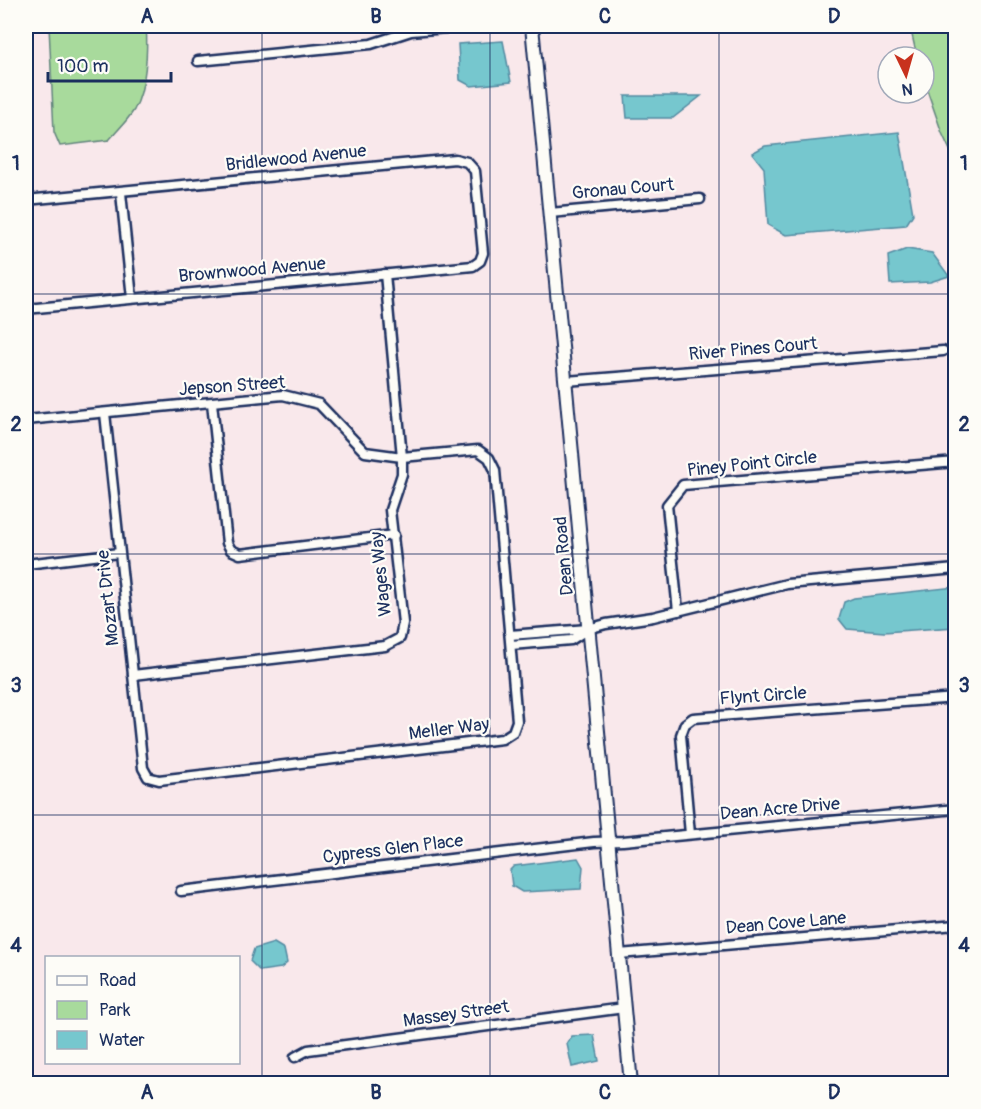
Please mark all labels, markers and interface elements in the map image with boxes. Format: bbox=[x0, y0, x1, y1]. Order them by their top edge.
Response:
text: A bbox=[141, 4, 154, 29]
text: B bbox=[370, 4, 382, 29]
text: C bbox=[599, 4, 611, 29]
text: D bbox=[828, 4, 841, 29]
scale bar bbox=[48, 45, 171, 83]
north arrow bbox=[876, 45, 936, 105]
text: 100 m bbox=[57, 55, 109, 78]
text: N bbox=[901, 79, 913, 99]
street label: Bridlewood Avenue bbox=[225, 139, 368, 177]
text: 1 bbox=[12, 151, 20, 176]
text: 1 bbox=[960, 151, 968, 176]
street label: Gronau Court bbox=[571, 173, 676, 205]
street label: Brownwood Avenue bbox=[177, 252, 327, 288]
street label: River Pines Court bbox=[688, 332, 819, 366]
street label: Jepson Street bbox=[178, 371, 287, 401]
text: 2 bbox=[10, 412, 22, 437]
text: 2 bbox=[958, 412, 970, 437]
street label: Piney Point Circle bbox=[686, 446, 818, 482]
street label: Dean Road bbox=[549, 515, 579, 597]
street label: Wages Way bbox=[365, 530, 397, 618]
street label: Mozart Drive bbox=[92, 549, 124, 647]
text: 3 bbox=[10, 673, 22, 698]
text: 3 bbox=[958, 673, 970, 698]
street label: Flynt Circle bbox=[719, 681, 807, 711]
street label: Meller Way bbox=[407, 713, 491, 745]
street label: Dean Acre Drive bbox=[719, 792, 841, 826]
street label: Cypress Glen Place bbox=[321, 829, 465, 869]
street label: Dean Cove Lane bbox=[725, 906, 847, 940]
text: 4 bbox=[10, 933, 22, 958]
text: 4 bbox=[958, 933, 970, 958]
legend bbox=[45, 956, 240, 1064]
text: Road bbox=[99, 969, 136, 992]
street label: Massey Street bbox=[402, 995, 511, 1033]
text: Park bbox=[99, 999, 131, 1022]
text: Water bbox=[99, 1029, 145, 1052]
text: A bbox=[141, 1080, 154, 1105]
text: B bbox=[370, 1080, 382, 1105]
text: C bbox=[599, 1080, 611, 1105]
text: D bbox=[828, 1080, 841, 1105]

